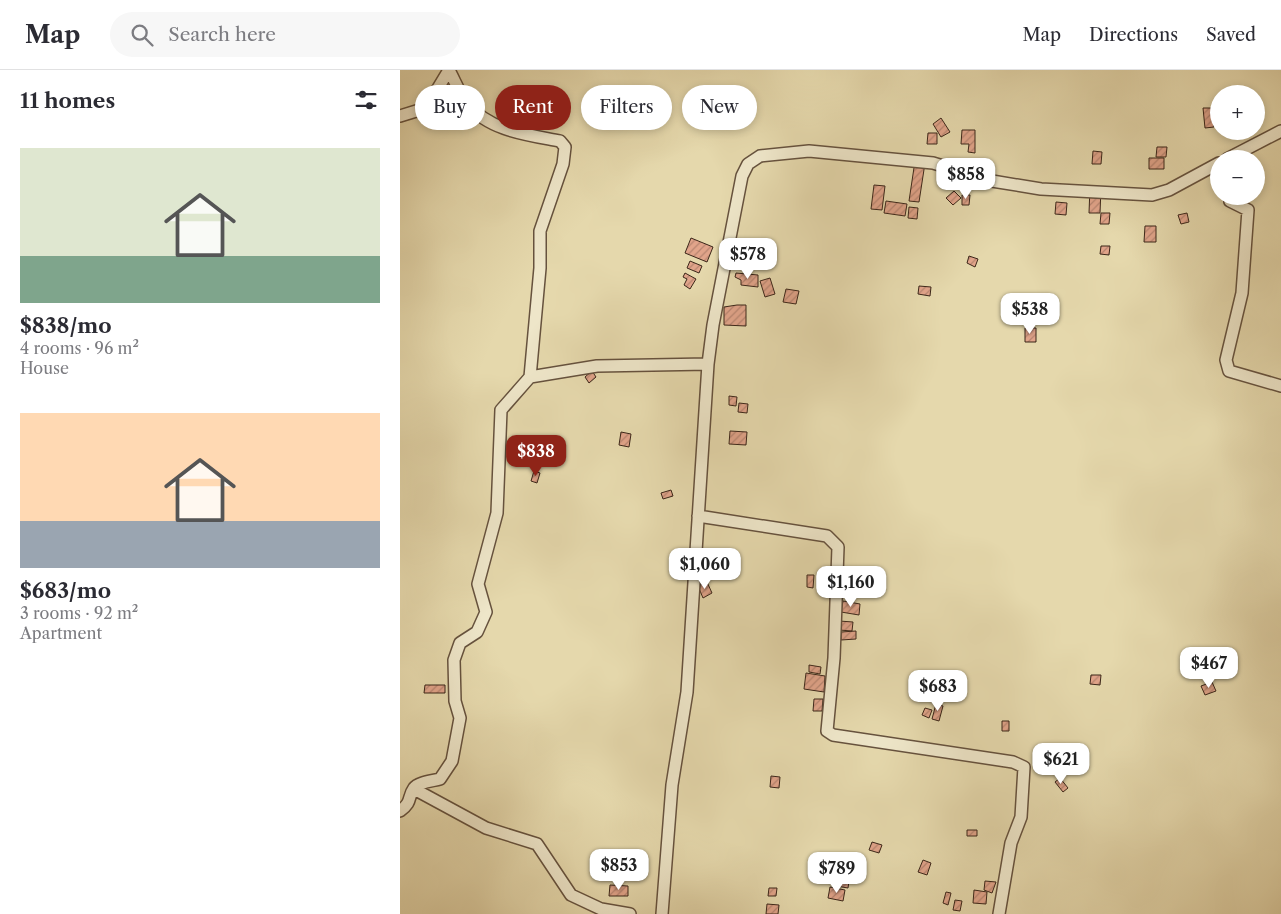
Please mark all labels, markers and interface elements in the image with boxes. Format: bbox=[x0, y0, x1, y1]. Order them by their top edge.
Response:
search box bbox=[110, 12, 460, 57]
text: Map bbox=[25, 20, 80, 49]
icon: search bbox=[128, 21, 156, 49]
text: Search here bbox=[168, 23, 276, 46]
text: Map bbox=[1022, 24, 1061, 46]
text: Directions bbox=[1089, 24, 1178, 46]
text: Saved bbox=[1206, 24, 1256, 46]
chip: Buy bbox=[415, 85, 485, 130]
chip: Rent bbox=[495, 85, 571, 130]
chip: Filters bbox=[581, 85, 672, 130]
chip: New bbox=[682, 85, 757, 130]
map controls bbox=[1210, 85, 1265, 205]
button: + bbox=[1210, 85, 1265, 140]
icon: filters bbox=[352, 86, 380, 114]
text: 11 homes bbox=[20, 88, 115, 113]
button: − bbox=[1210, 150, 1265, 205]
pin: $858 bbox=[936, 158, 996, 200]
text: $858 bbox=[947, 164, 985, 184]
icon: home bbox=[155, 180, 245, 270]
pin: $578 bbox=[718, 238, 778, 280]
text: $578 bbox=[730, 244, 766, 264]
pin: $538 bbox=[1000, 292, 1060, 335]
text: $538 bbox=[1012, 299, 1048, 319]
text: $838/mo bbox=[20, 313, 112, 338]
text: 4 rooms · 96 m² bbox=[20, 338, 139, 358]
text: House bbox=[20, 358, 69, 378]
pin: $838 bbox=[506, 434, 566, 477]
text: $838 bbox=[517, 441, 555, 461]
icon: home bbox=[155, 445, 245, 535]
pin: $1,060 bbox=[664, 548, 746, 590]
text: $1,060 bbox=[680, 554, 730, 574]
pin: $1,160 bbox=[810, 566, 892, 608]
text: $1,160 bbox=[827, 572, 875, 592]
text: $683/mo bbox=[20, 578, 111, 603]
text: 3 rooms · 92 m² bbox=[20, 603, 138, 623]
text: Apartment bbox=[20, 623, 102, 643]
pin: $467 bbox=[1179, 646, 1239, 689]
text: $467 bbox=[1191, 653, 1227, 673]
pin: $683 bbox=[908, 670, 968, 712]
text: $683 bbox=[919, 676, 957, 696]
pin: $621 bbox=[1031, 742, 1091, 785]
text: $621 bbox=[1043, 749, 1079, 769]
pin: $853 bbox=[589, 848, 649, 891]
pin: $789 bbox=[807, 852, 867, 894]
text: $853 bbox=[601, 855, 637, 875]
text: $789 bbox=[819, 858, 855, 878]

